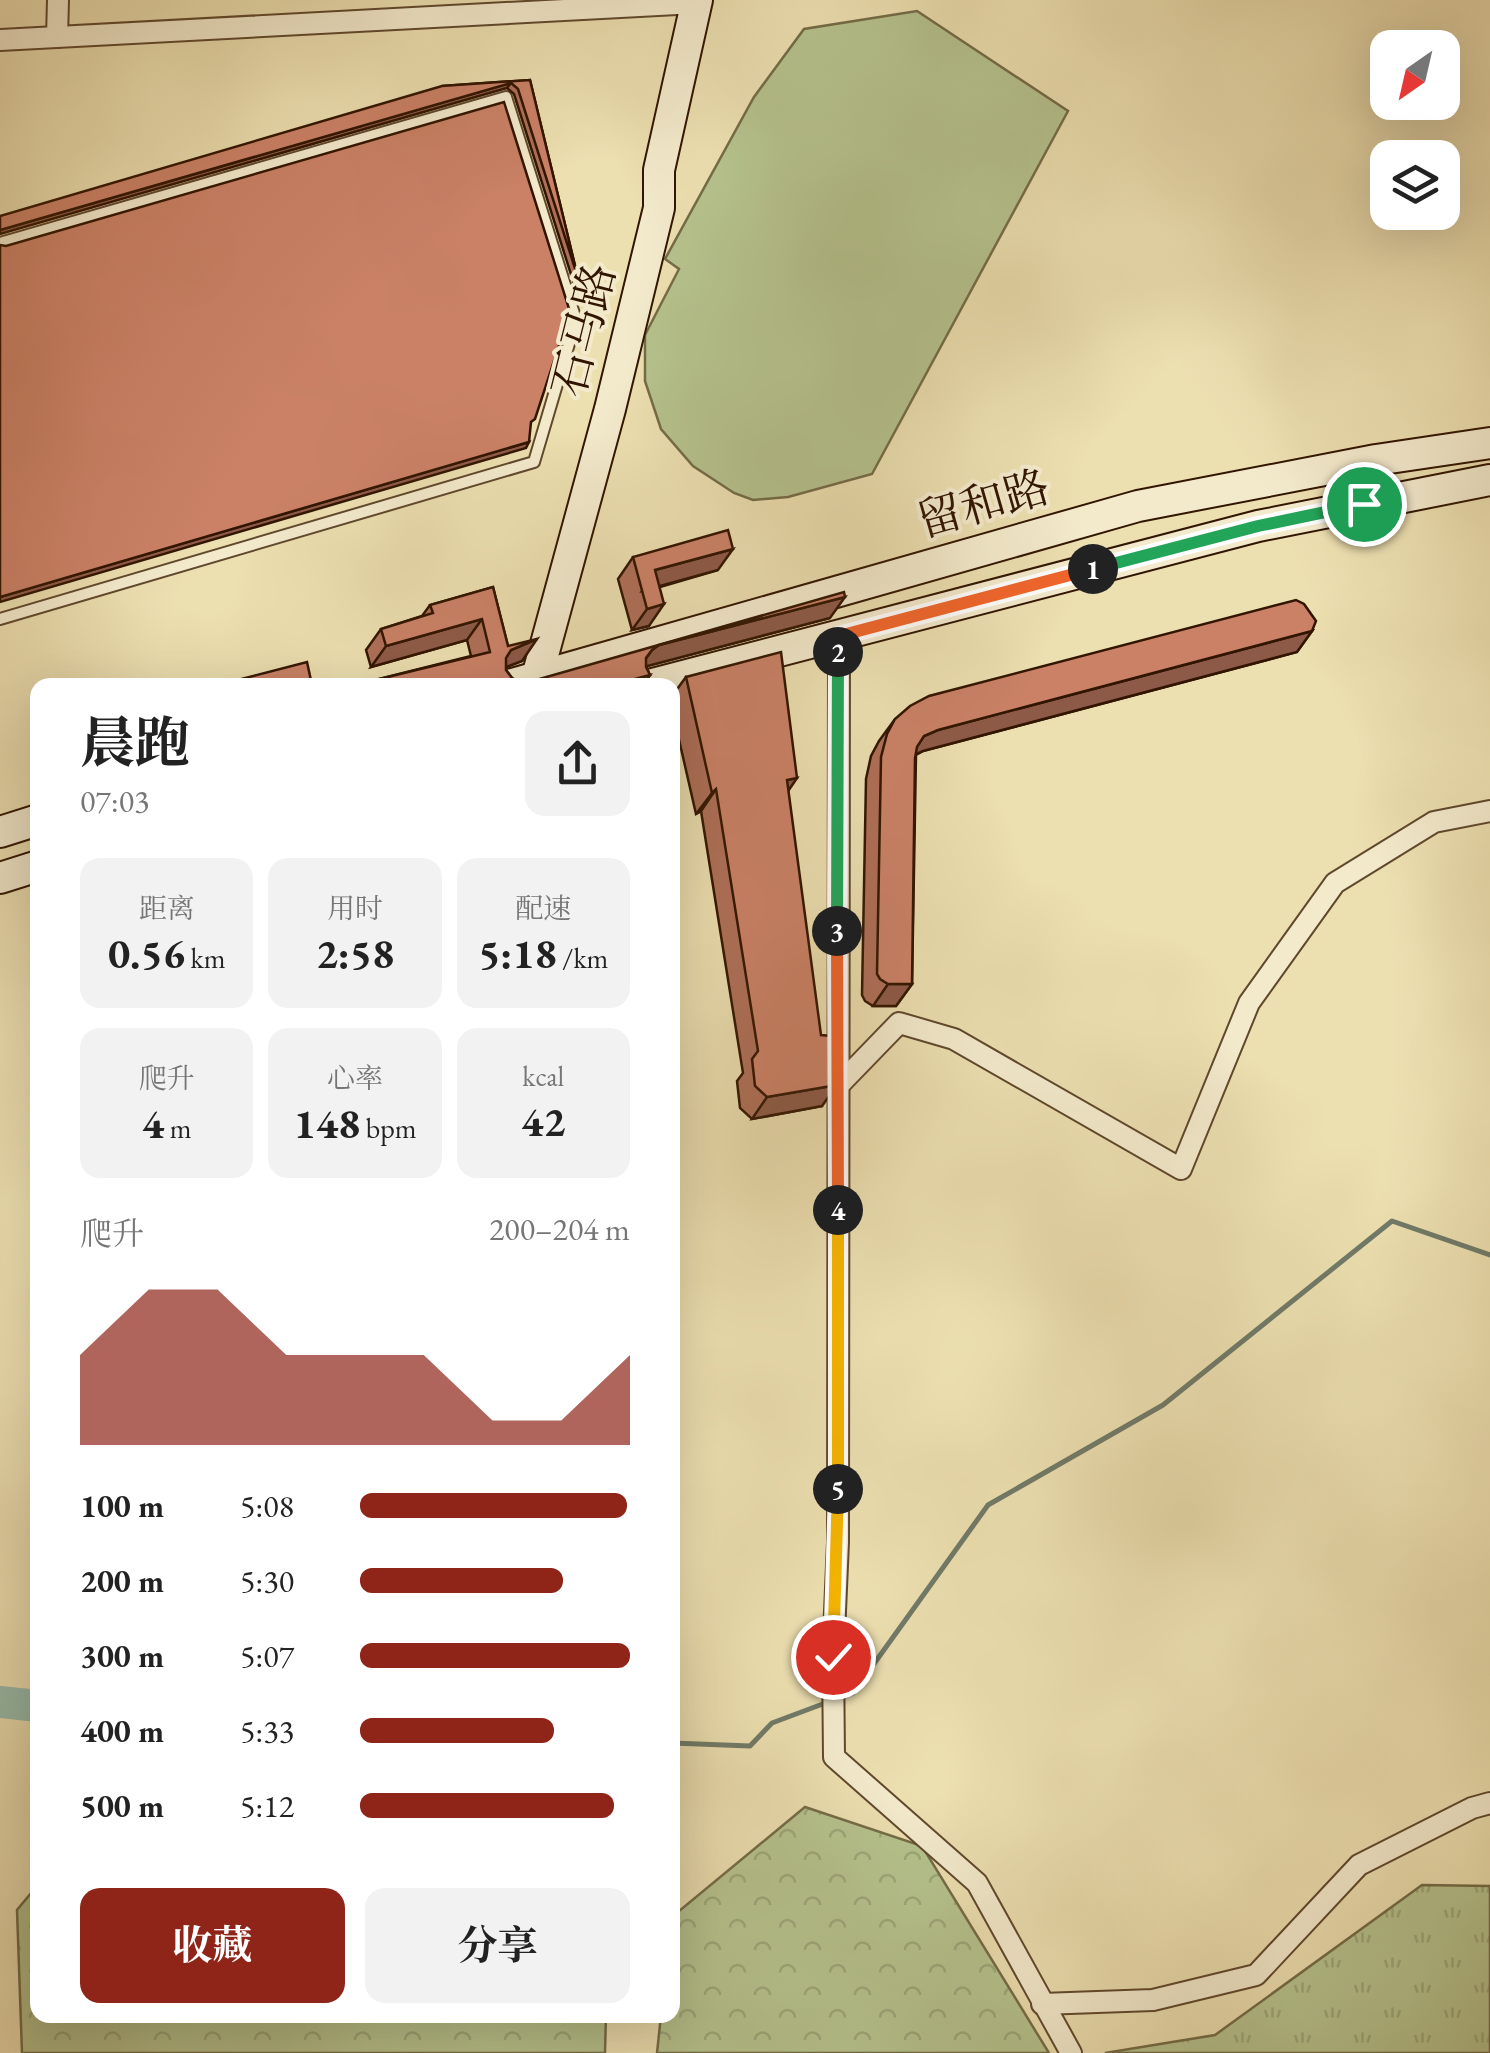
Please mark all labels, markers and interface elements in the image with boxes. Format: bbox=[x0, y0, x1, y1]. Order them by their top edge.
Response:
north arrow bbox=[1370, 30, 1460, 120]
map controls bbox=[1370, 30, 1460, 230]
button: layers bbox=[1370, 140, 1460, 230]
street label: 石马路 bbox=[539, 257, 627, 403]
street label: 留和路 bbox=[910, 457, 1056, 549]
pin bbox=[1322, 462, 1407, 547]
icon: arrive bbox=[1337, 477, 1392, 532]
pin: 1 bbox=[1068, 544, 1118, 594]
text: 1 bbox=[1086, 551, 1100, 587]
pin: 2 bbox=[813, 627, 863, 677]
text: 2 bbox=[831, 634, 845, 670]
text: 晨跑 bbox=[80, 707, 190, 778]
button: share bbox=[525, 711, 630, 816]
text: 07:03 bbox=[80, 780, 149, 822]
text: 距离 bbox=[139, 890, 195, 926]
text: 用时 bbox=[327, 890, 383, 926]
text: 配速 bbox=[515, 890, 571, 926]
pin: 3 bbox=[812, 906, 862, 956]
text: 3 bbox=[830, 913, 844, 949]
text: 0.56 bbox=[108, 926, 185, 981]
text: 2:58 bbox=[316, 926, 394, 981]
text: 5:18 bbox=[478, 926, 557, 981]
text: km bbox=[185, 940, 225, 976]
text: /km bbox=[557, 940, 608, 976]
text: kcal bbox=[522, 1058, 564, 1094]
text: 爬升 bbox=[139, 1060, 195, 1096]
text: 心率 bbox=[327, 1060, 383, 1096]
text: 42 bbox=[521, 1094, 566, 1149]
text: 4 bbox=[142, 1096, 164, 1151]
text: 148 bbox=[293, 1096, 360, 1151]
text: m bbox=[164, 1110, 191, 1146]
text: bpm bbox=[360, 1110, 416, 1146]
pin: 4 bbox=[813, 1185, 863, 1235]
text: 4 bbox=[831, 1192, 845, 1228]
text: 200–204 m bbox=[489, 1208, 630, 1250]
text: 爬升 bbox=[80, 1213, 144, 1255]
pin: 5 bbox=[813, 1464, 863, 1514]
text: 5 bbox=[831, 1471, 845, 1507]
text: 100 m bbox=[80, 1485, 164, 1527]
text: 5:08 bbox=[240, 1485, 294, 1527]
text: 200 m bbox=[80, 1560, 164, 1602]
text: 5:30 bbox=[240, 1560, 294, 1602]
pin bbox=[791, 1615, 876, 1700]
icon: check bbox=[806, 1630, 861, 1685]
text: 300 m bbox=[80, 1635, 164, 1677]
text: 5:07 bbox=[240, 1635, 294, 1677]
text: 400 m bbox=[80, 1710, 164, 1752]
text: 5:33 bbox=[240, 1710, 294, 1752]
text: 500 m bbox=[80, 1785, 164, 1827]
text: 5:12 bbox=[240, 1785, 294, 1827]
button: 收藏 bbox=[80, 1888, 345, 2003]
button: 分享 bbox=[365, 1888, 630, 2003]

